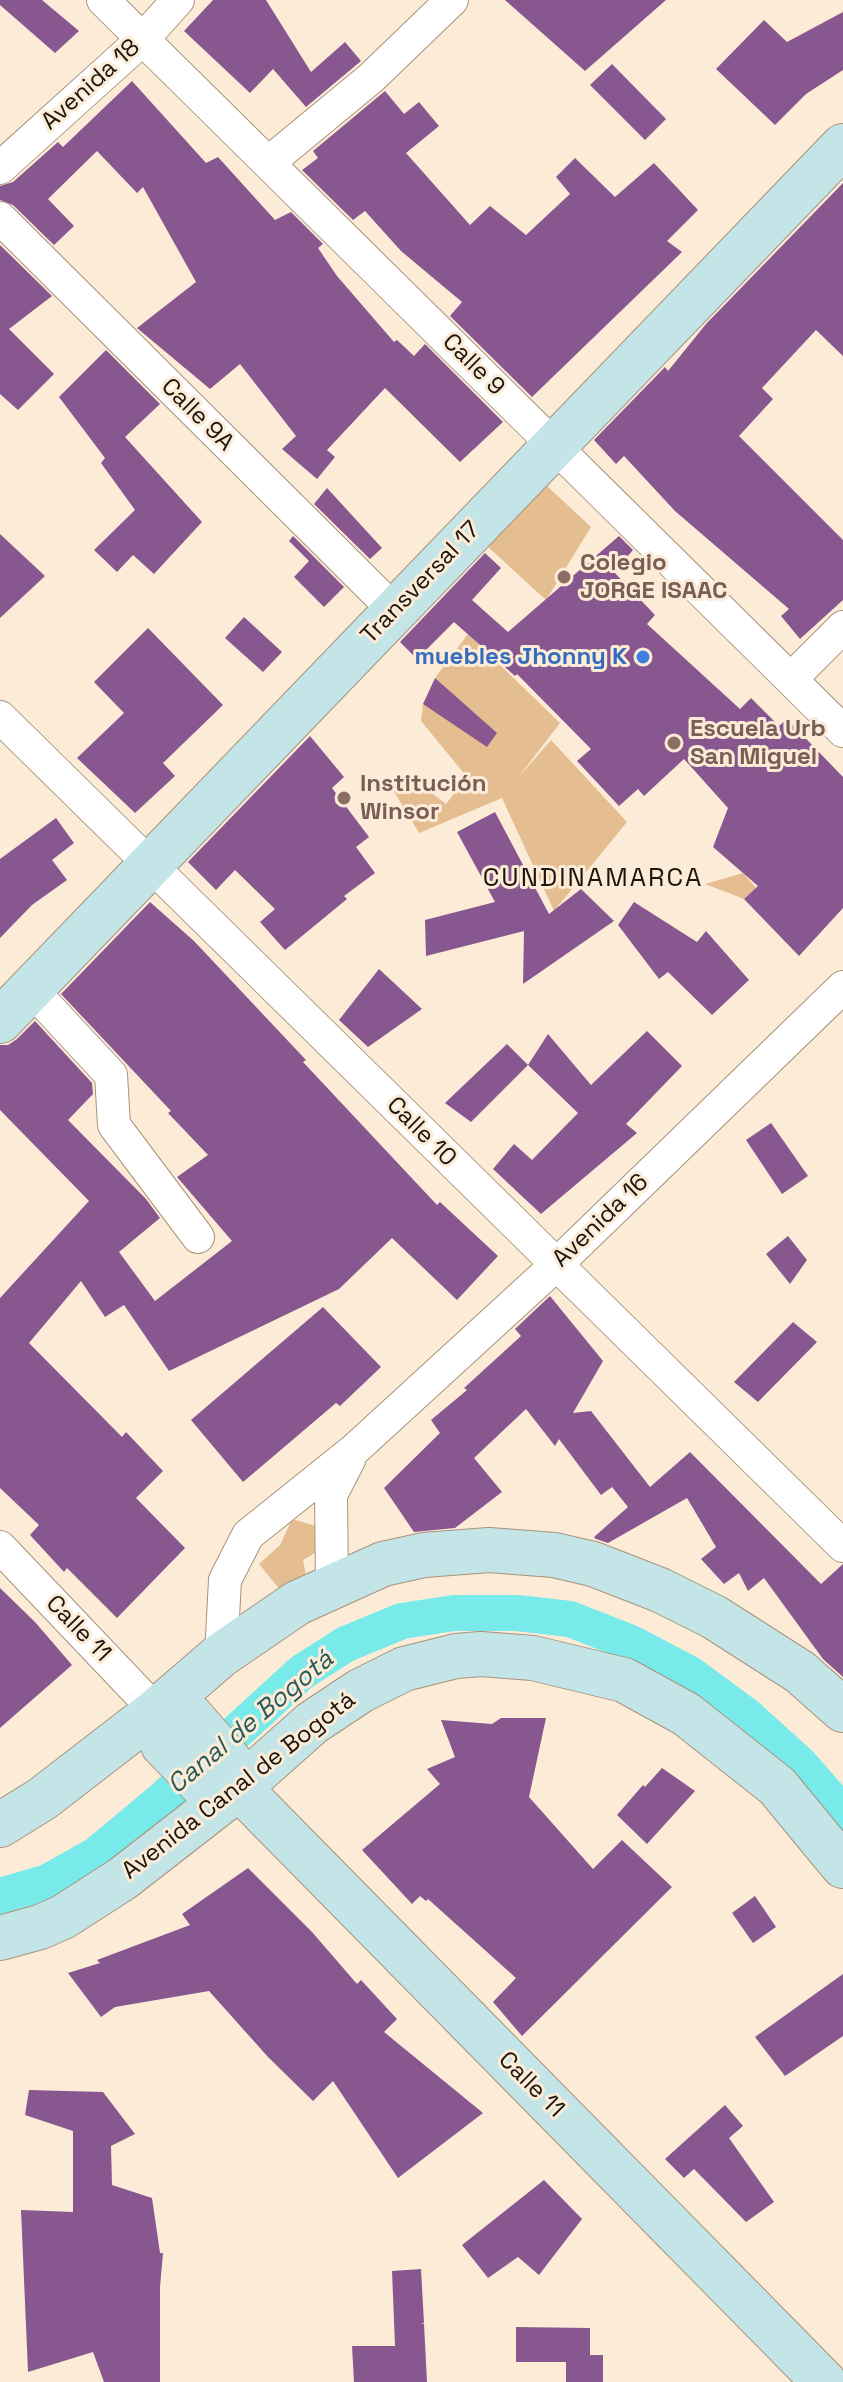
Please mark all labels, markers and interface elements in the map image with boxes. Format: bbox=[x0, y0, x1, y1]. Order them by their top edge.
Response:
street label: Avenida 18 bbox=[36, 33, 146, 137]
street label: Calle 9 bbox=[436, 328, 510, 402]
street label: Calle 9A bbox=[155, 373, 239, 457]
street label: Transversal 17 bbox=[355, 516, 487, 650]
place label: Colegio JORGE ISAAC bbox=[580, 549, 728, 605]
marker: Colegio JORGE ISAAC bbox=[555, 568, 573, 586]
place label: muebles Jhonny K bbox=[414, 643, 627, 671]
marker: muebles Jhonny K bbox=[634, 648, 652, 666]
place label: Escuela Urb San Miguel bbox=[690, 715, 826, 771]
marker: Escuela Urb San Miguel bbox=[665, 734, 683, 752]
place label: Institución Winsor bbox=[360, 770, 486, 826]
marker: Institución Winsor bbox=[335, 789, 353, 807]
district label: CUNDINAMARCA bbox=[483, 863, 703, 895]
street label: Calle 10 bbox=[380, 1091, 462, 1173]
street label: Avenida 16 bbox=[547, 1168, 655, 1274]
street label: Calle 11 bbox=[39, 1590, 117, 1668]
water label: Canal de Bogotá bbox=[162, 1645, 340, 1801]
street label: Avenida Canal de Bogotá bbox=[117, 1686, 361, 1886]
street label: Calle 11 bbox=[492, 2046, 570, 2124]

